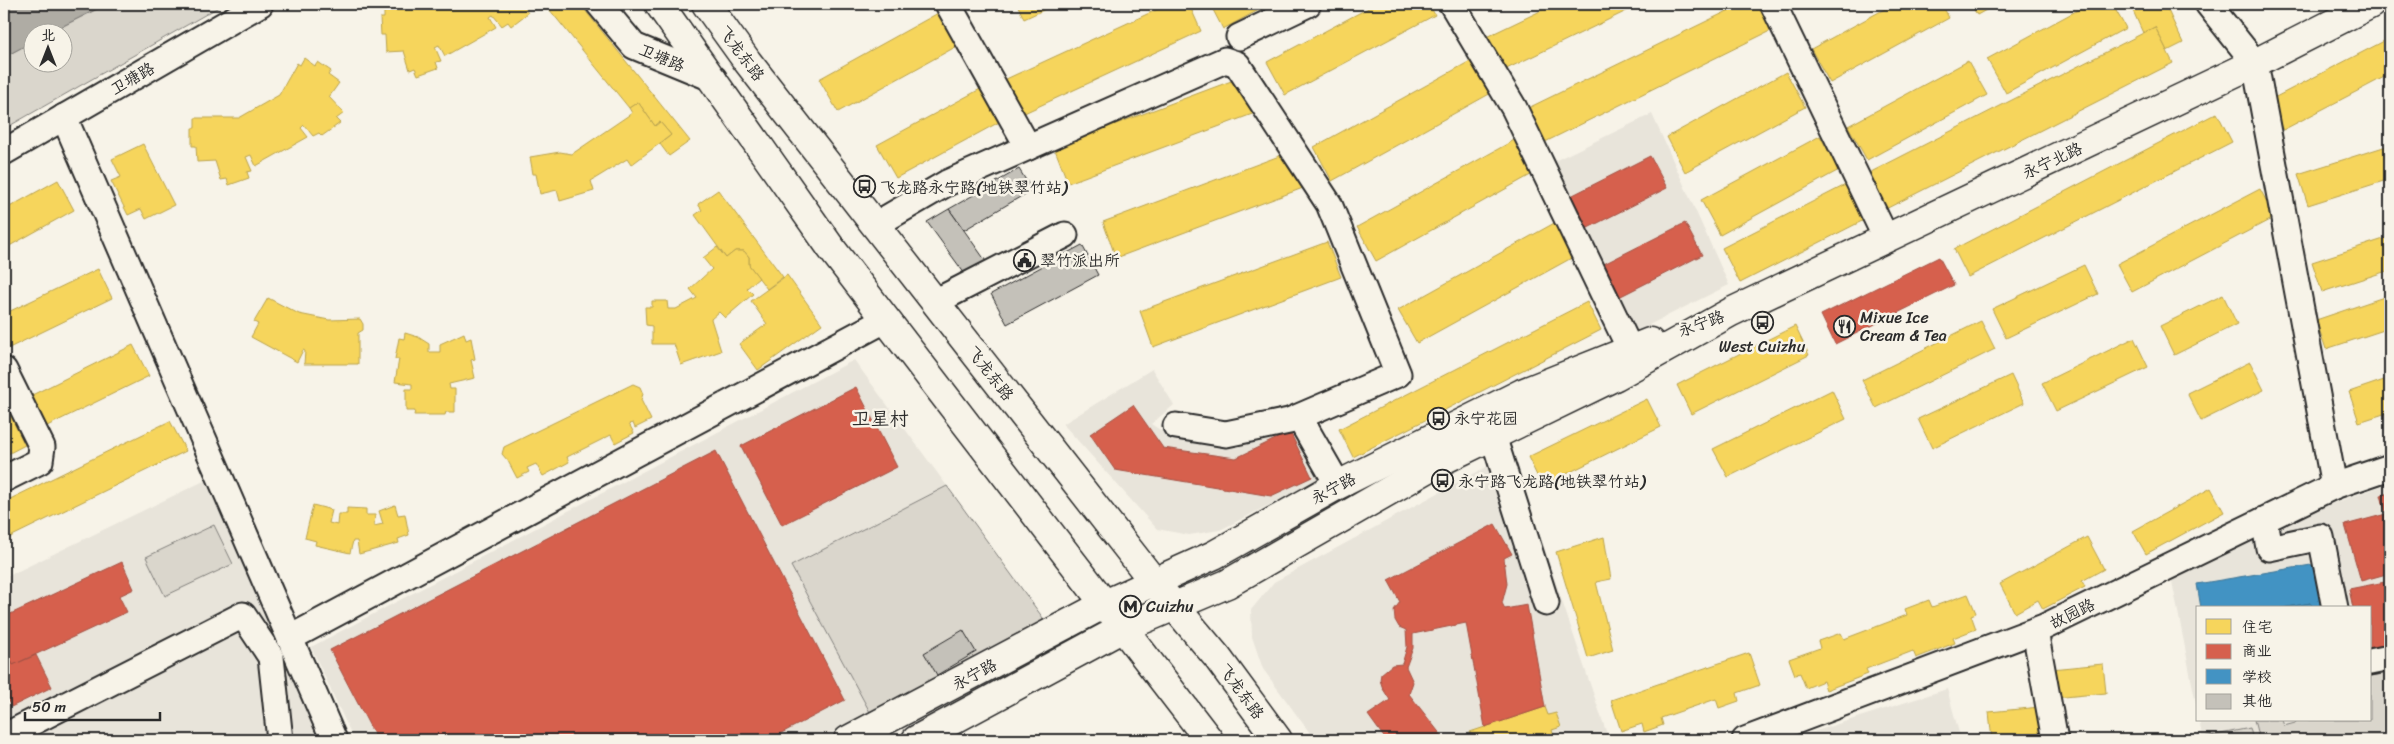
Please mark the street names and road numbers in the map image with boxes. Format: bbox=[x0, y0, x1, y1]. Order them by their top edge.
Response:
street label: 飞龙东路 bbox=[711, 19, 772, 88]
street label: 卫塘路 bbox=[634, 35, 690, 80]
street label: 卫塘路 bbox=[104, 54, 160, 103]
street label: 永宁北路 bbox=[2017, 134, 2087, 187]
street label: 永宁路 bbox=[1674, 302, 1729, 345]
street label: 飞龙东路 bbox=[959, 339, 1022, 407]
street label: 永宁路 bbox=[1305, 464, 1361, 513]
street label: 故园路 bbox=[2044, 590, 2100, 637]
street label: 永宁路 bbox=[946, 650, 1002, 699]
street label: 飞龙东路 bbox=[1211, 657, 1272, 726]

